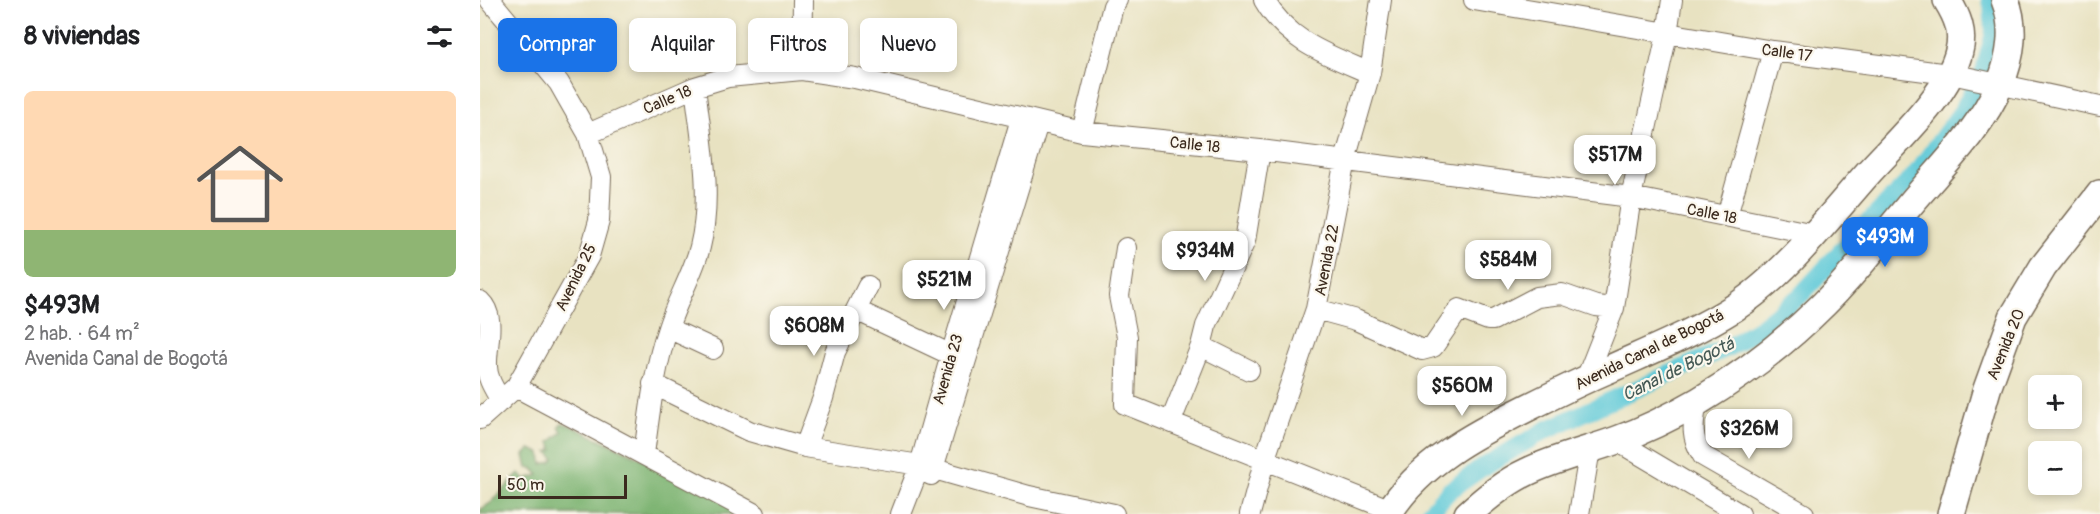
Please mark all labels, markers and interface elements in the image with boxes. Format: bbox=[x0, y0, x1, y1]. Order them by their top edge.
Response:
chip: Comprar bbox=[498, 18, 617, 72]
chip: Alquilar bbox=[629, 18, 736, 72]
chip: Filtros bbox=[748, 18, 848, 72]
chip: Nuevo bbox=[860, 18, 957, 72]
text: 8 viviendas bbox=[24, 20, 140, 52]
icon: filters bbox=[423, 20, 456, 53]
street label: Calle 17 bbox=[1760, 40, 1814, 67]
street label: Calle 18 bbox=[640, 81, 695, 119]
icon: home bbox=[186, 130, 294, 238]
street label: Calle 18 bbox=[1169, 132, 1221, 158]
pin: $517M bbox=[1573, 135, 1657, 186]
text: $517M bbox=[1588, 142, 1642, 167]
street label: Calle 18 bbox=[1685, 199, 1739, 229]
pin: $493M bbox=[1843, 217, 1927, 268]
street label: Avenida 22 bbox=[1310, 223, 1344, 298]
text: $493M bbox=[1856, 224, 1914, 249]
pin: $934M bbox=[1163, 231, 1247, 282]
text: $934M bbox=[1176, 238, 1234, 263]
street label: Avenida 25 bbox=[551, 240, 601, 314]
pin: $584M bbox=[1466, 240, 1550, 291]
text: $584M bbox=[1479, 247, 1537, 272]
pin: $521M bbox=[902, 260, 986, 311]
text: $521M bbox=[916, 267, 972, 292]
text: $493M bbox=[24, 289, 100, 321]
street label: Avenida Canal de Bogotá bbox=[1572, 305, 1726, 393]
pin: $608M bbox=[772, 306, 856, 357]
street label: Avenida 20 bbox=[1983, 306, 2029, 383]
text: $608M bbox=[784, 313, 844, 338]
text: 2 hab. · 64 m² bbox=[24, 321, 140, 346]
street label: Avenida 23 bbox=[928, 332, 968, 407]
water label: Canal de Bogotá bbox=[1619, 333, 1737, 405]
text: Avenida Canal de Bogotá bbox=[24, 346, 228, 371]
pin: $560M bbox=[1420, 366, 1504, 417]
text: $560M bbox=[1431, 373, 1493, 398]
map controls bbox=[2028, 375, 2082, 495]
button: + bbox=[2028, 375, 2082, 429]
pin: $326M bbox=[1707, 409, 1791, 460]
text: $326M bbox=[1719, 416, 1779, 441]
button: − bbox=[2028, 441, 2082, 495]
scale bar bbox=[498, 472, 627, 500]
text: 50 m bbox=[507, 475, 544, 495]

